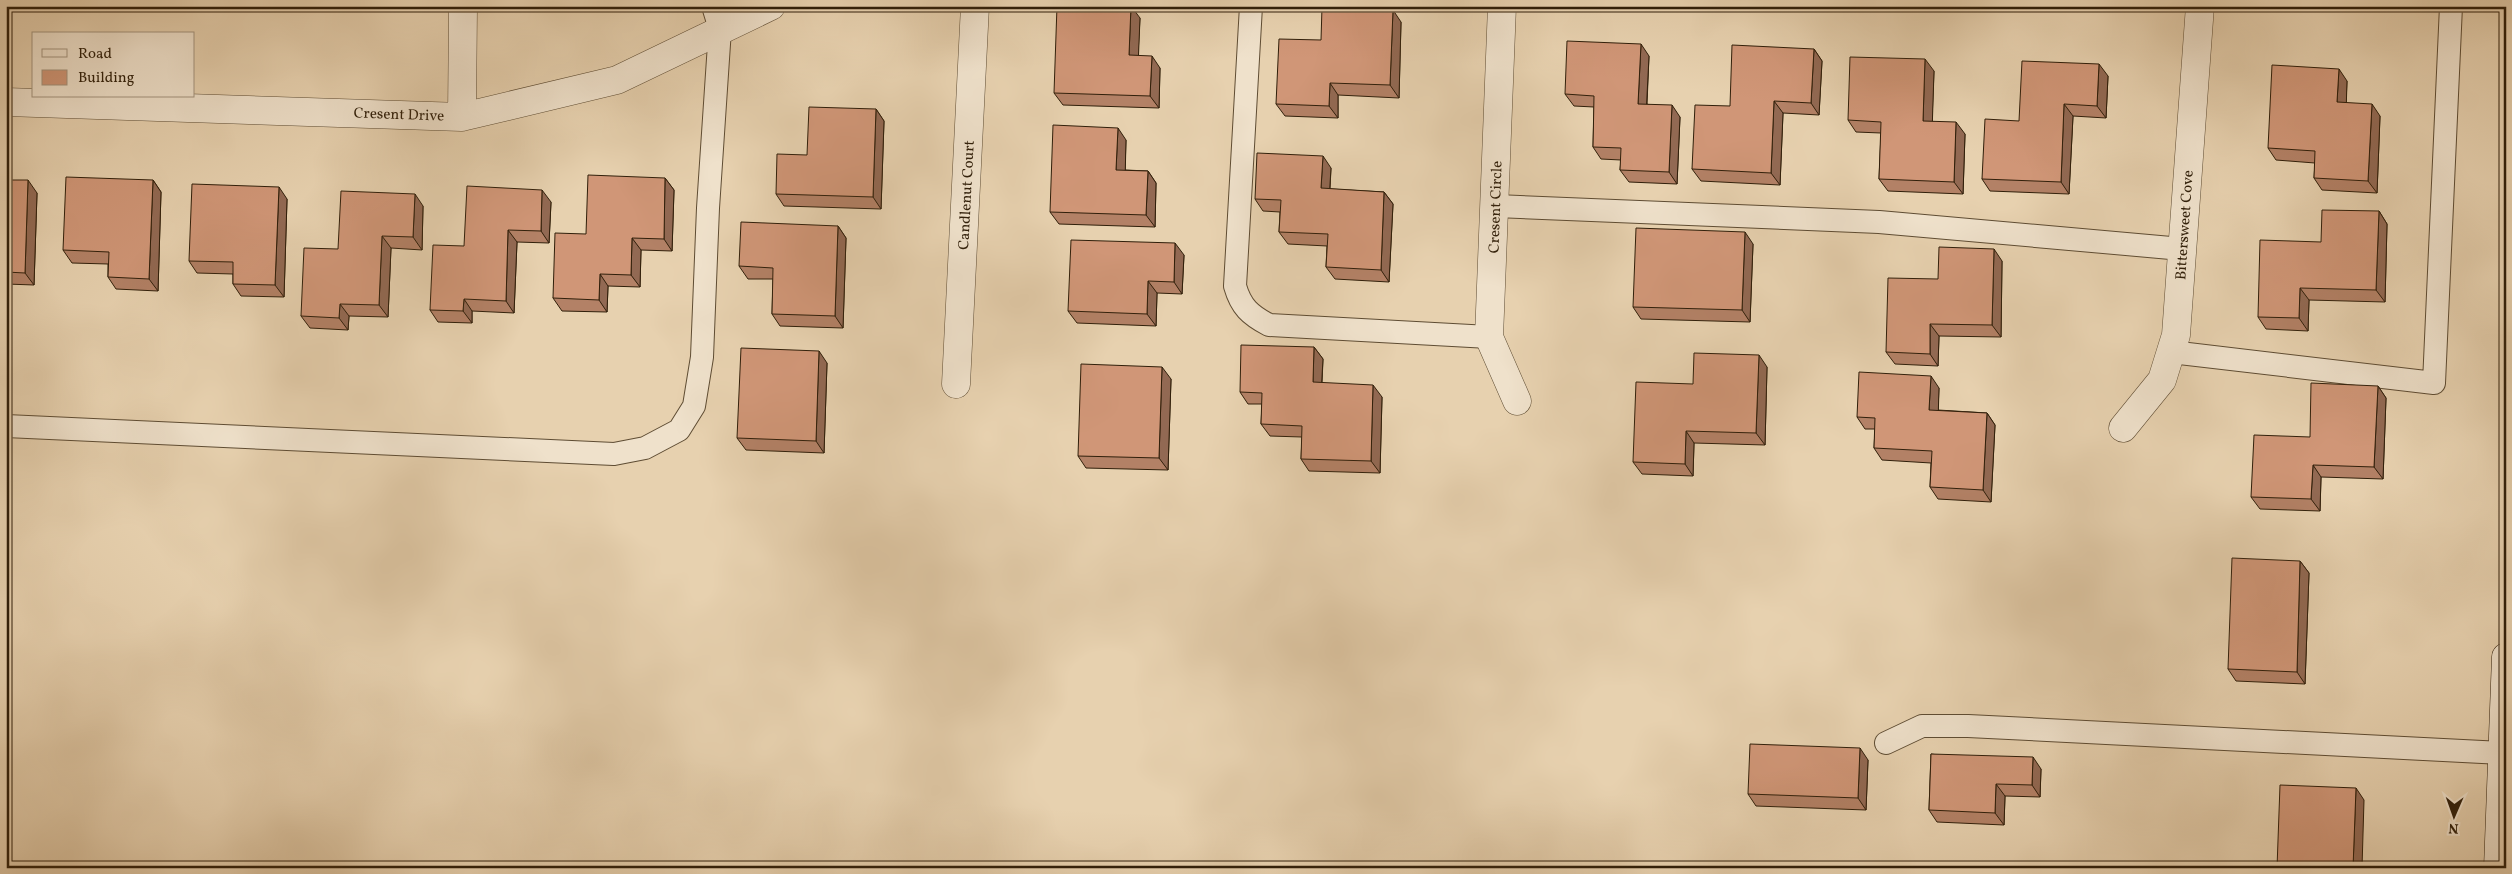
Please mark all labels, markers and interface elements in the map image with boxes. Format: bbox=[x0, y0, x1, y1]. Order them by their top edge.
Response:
legend bbox=[32, 32, 195, 98]
text: Road bbox=[78, 44, 112, 65]
text: Building bbox=[78, 68, 135, 89]
street label: Cresent Drive bbox=[353, 103, 445, 128]
street label: Candlenut Court bbox=[954, 140, 981, 250]
street label: Cresent Circle bbox=[1484, 160, 1509, 254]
street label: Bittersweet Cove bbox=[2171, 169, 2200, 281]
north arrow bbox=[2430, 792, 2480, 842]
text: N bbox=[2448, 818, 2459, 837]

